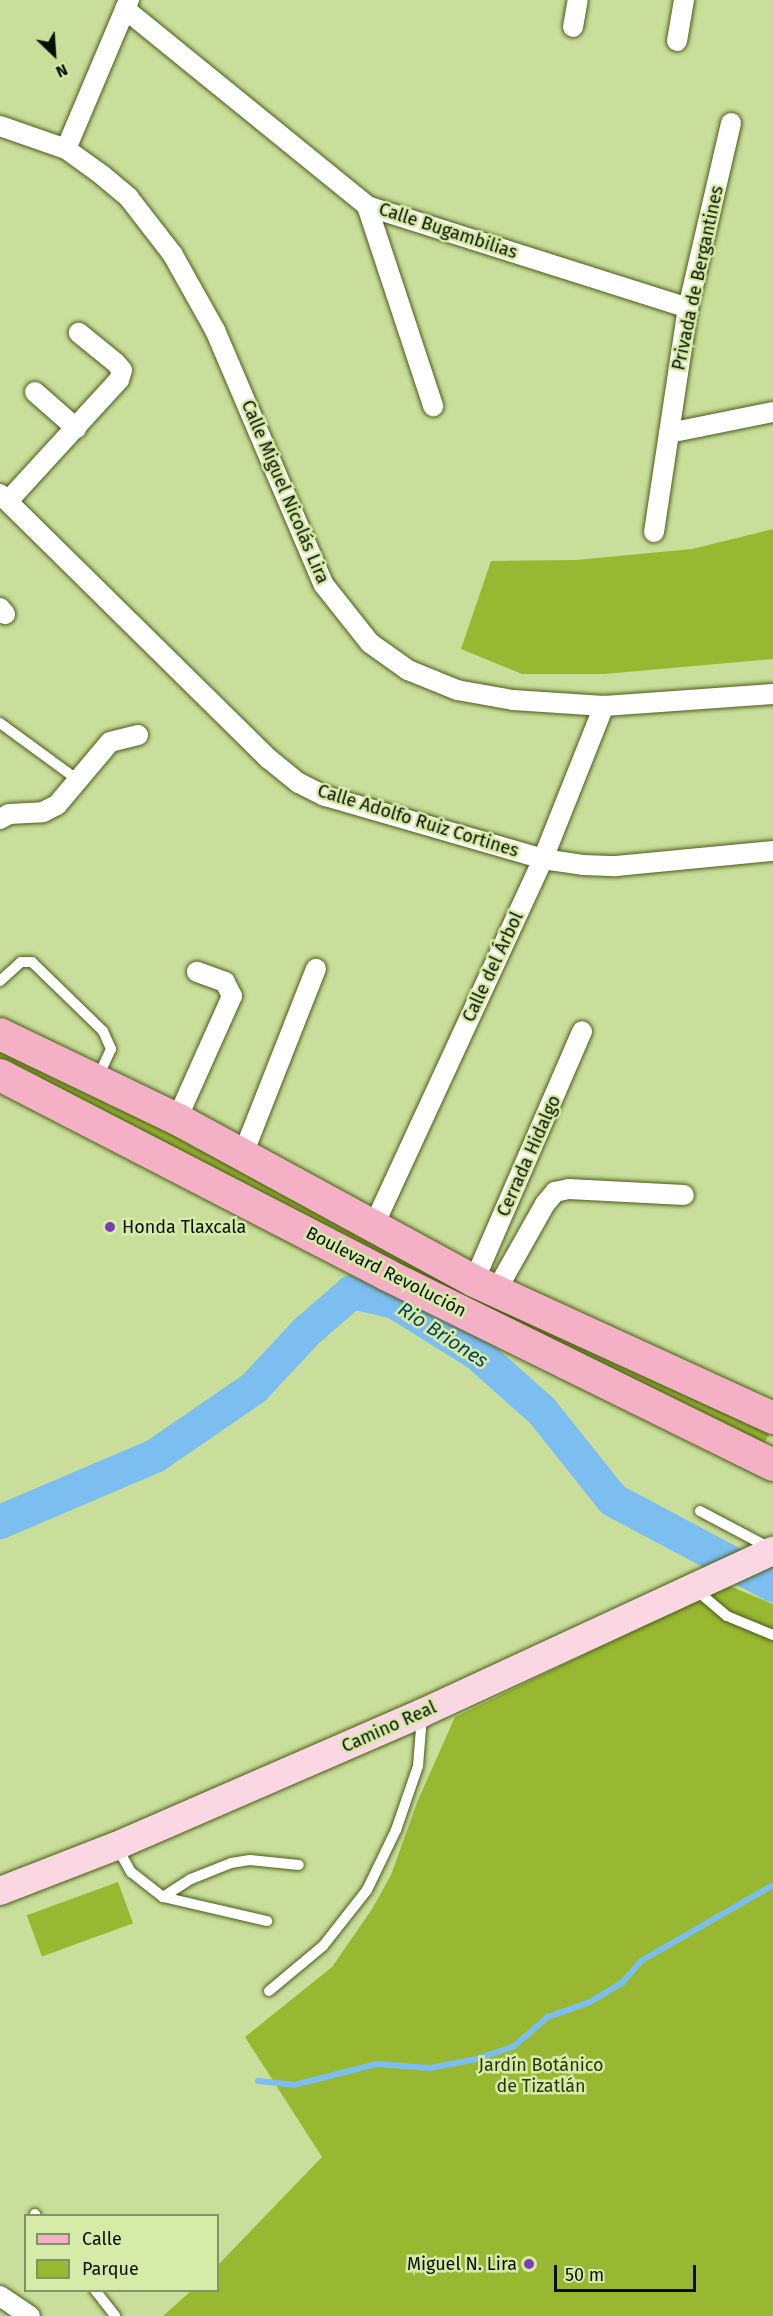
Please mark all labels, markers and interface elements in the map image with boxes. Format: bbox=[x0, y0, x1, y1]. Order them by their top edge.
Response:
north arrow bbox=[24, 24, 84, 84]
text: N bbox=[53, 60, 71, 82]
street label: Privada de Bergantines bbox=[668, 184, 728, 372]
street label: Calle Bugambilias bbox=[376, 198, 520, 264]
street label: Calle Miguel Nicolás Lira bbox=[236, 397, 334, 587]
street label: Calle Adolfo Ruiz Cortines bbox=[315, 780, 521, 862]
street label: Calle del Árbol bbox=[458, 909, 528, 1025]
street label: Cerrada Hidalgo bbox=[493, 1092, 565, 1220]
place label: Honda Tlaxcala bbox=[122, 1216, 246, 1238]
marker: Honda Tlaxcala bbox=[103, 1220, 117, 1234]
street label: Boulevard Revolución bbox=[302, 1222, 470, 1322]
water label: Rio Briones bbox=[394, 1297, 492, 1373]
street label: Camino Real bbox=[338, 1697, 440, 1757]
park label: Jardín Botánico de Tizatlán bbox=[478, 2055, 604, 2098]
legend bbox=[24, 2214, 219, 2292]
text: Calle bbox=[82, 2228, 122, 2250]
place label: Miguel N. Lira bbox=[407, 2253, 517, 2275]
scale bar bbox=[557, 2253, 700, 2291]
marker: Miguel N. Lira bbox=[522, 2257, 536, 2271]
text: Parque bbox=[82, 2258, 139, 2280]
text: 50 m bbox=[565, 2264, 604, 2286]

